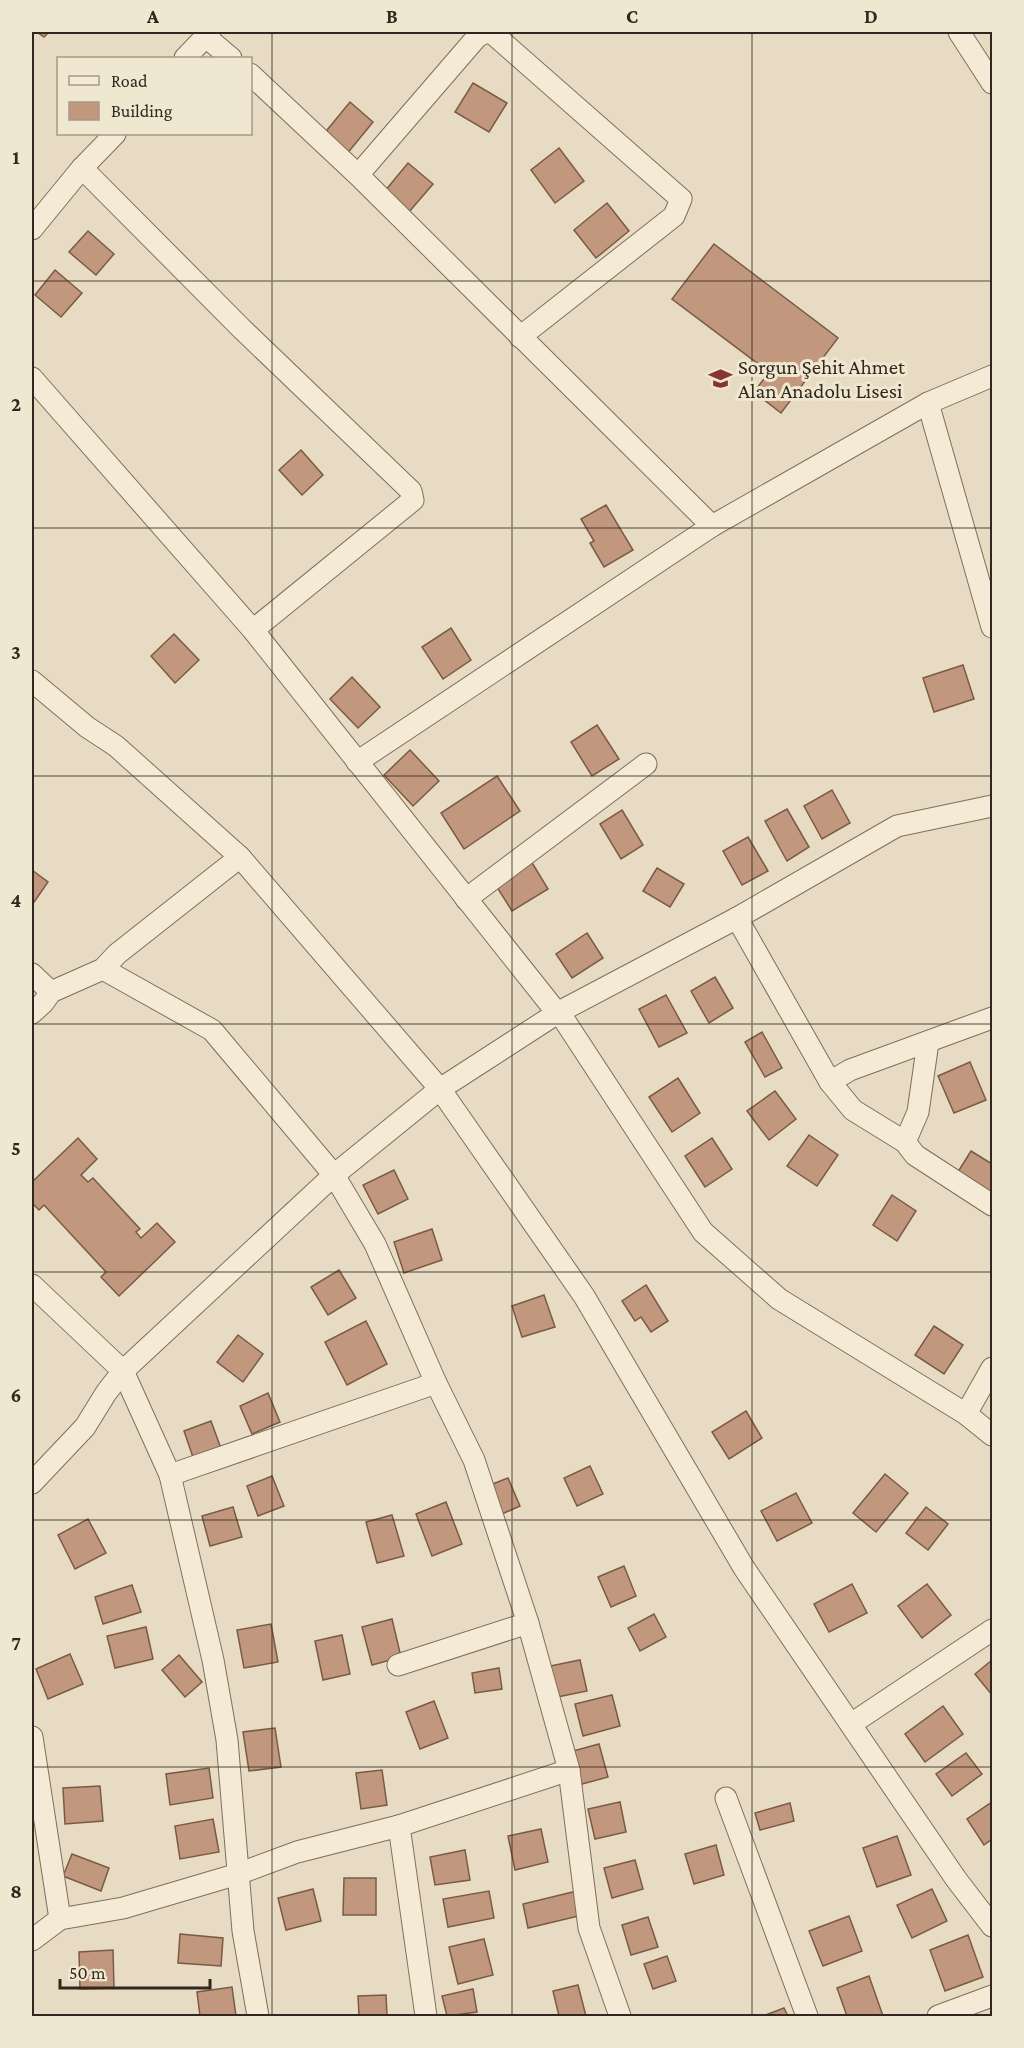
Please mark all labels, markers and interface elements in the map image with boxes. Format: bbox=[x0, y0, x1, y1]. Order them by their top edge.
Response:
text: A bbox=[146, 5, 160, 27]
text: B bbox=[386, 5, 398, 27]
text: C bbox=[626, 5, 638, 27]
text: D bbox=[864, 5, 878, 27]
legend bbox=[57, 57, 252, 135]
text: Road bbox=[111, 71, 148, 91]
text: Building bbox=[111, 101, 173, 121]
text: 1 bbox=[12, 146, 20, 168]
place label: Sorgun Şehit Ahmet Alan Anadolu Lisesi bbox=[738, 355, 906, 403]
school or university icon: Sorgun Şehit Ahmet Alan Anadolu Lisesi bbox=[707, 366, 733, 392]
text: 2 bbox=[11, 393, 21, 415]
text: 3 bbox=[11, 641, 21, 663]
text: 4 bbox=[11, 889, 22, 911]
text: 5 bbox=[11, 1137, 21, 1159]
text: 6 bbox=[11, 1384, 21, 1406]
text: 7 bbox=[11, 1632, 21, 1654]
text: 8 bbox=[10, 1880, 22, 1902]
scale bar bbox=[60, 1952, 210, 1990]
text: 50 m bbox=[69, 1963, 106, 1983]

